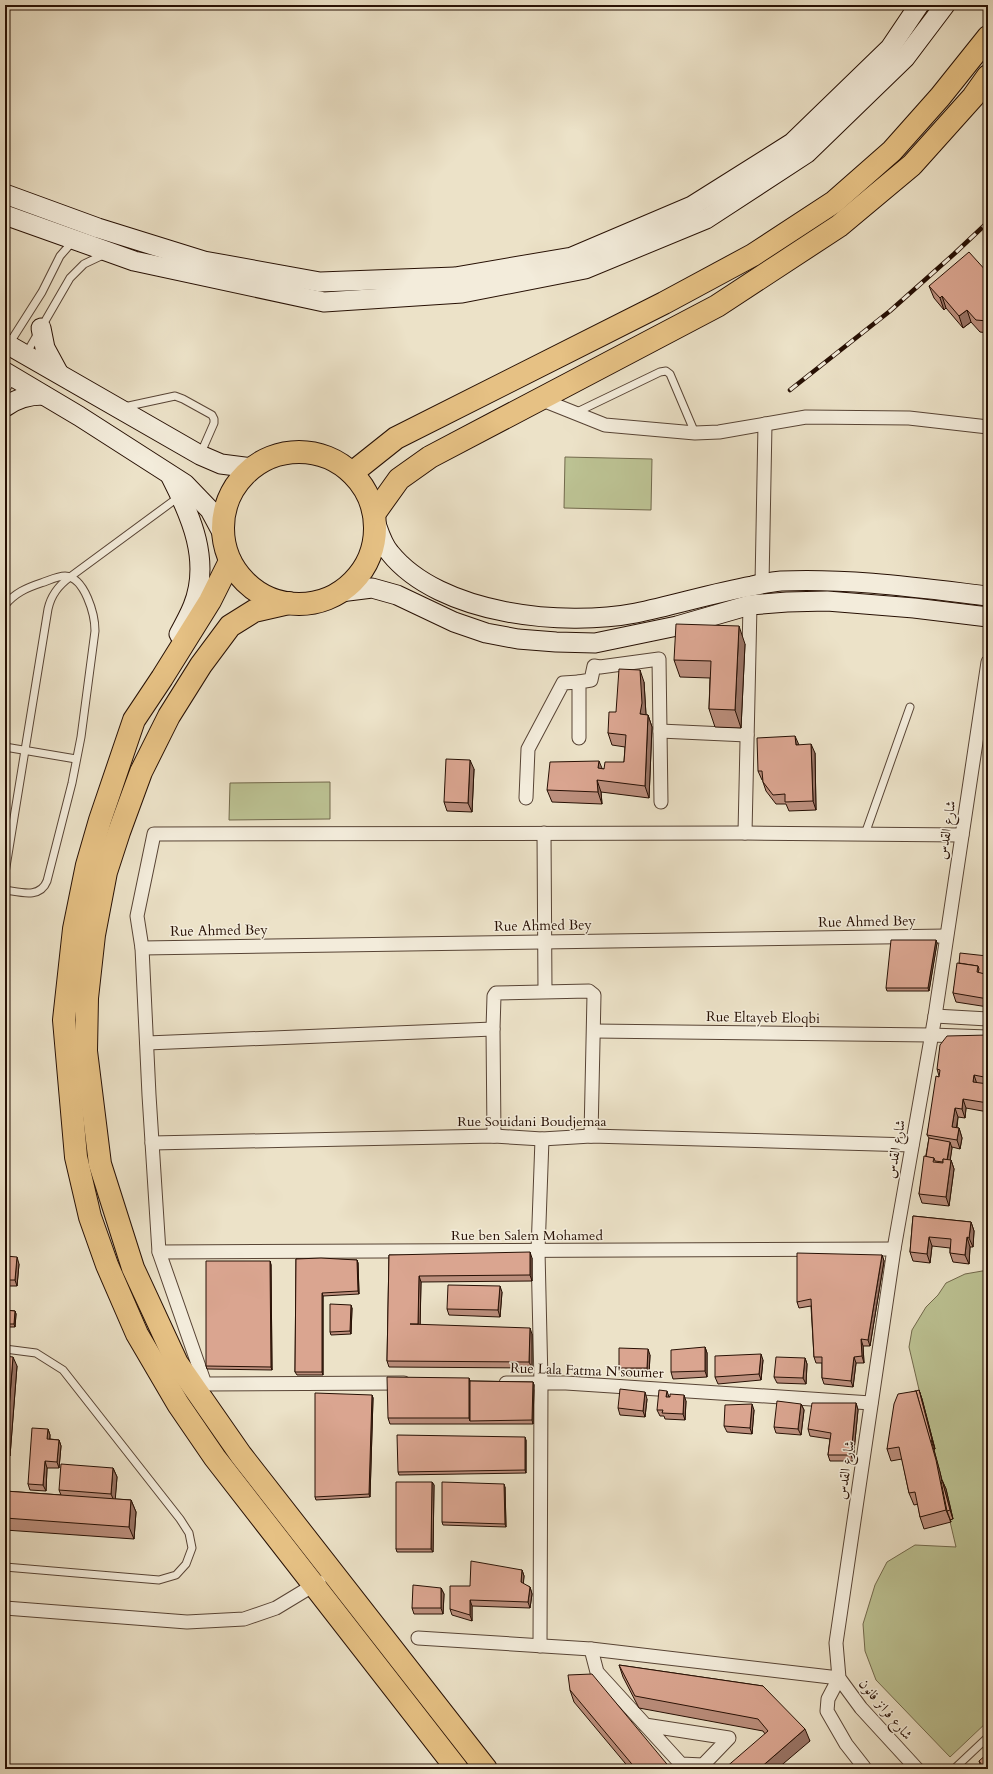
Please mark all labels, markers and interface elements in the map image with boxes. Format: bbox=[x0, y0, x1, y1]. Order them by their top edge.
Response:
street label: شارع القدس bbox=[932, 799, 962, 861]
street label: Rue Ahmed Bey bbox=[818, 911, 917, 932]
street label: Rue Ahmed Bey bbox=[494, 915, 593, 936]
street label: Rue Ahmed Bey bbox=[170, 920, 269, 941]
street label: Rue Eltayeb Eloqbi bbox=[706, 1007, 820, 1028]
street label: Rue Souidani Boudjemaa bbox=[457, 1112, 607, 1131]
street label: شارع القدس bbox=[881, 1118, 912, 1180]
street label: Rue ben Salem Mohamed bbox=[451, 1226, 603, 1245]
street label: Rue Lala Fatma N'soumer bbox=[510, 1358, 665, 1383]
street label: شارع القدس bbox=[832, 1439, 861, 1501]
street label: شارع فرانز فانون bbox=[853, 1675, 917, 1745]

